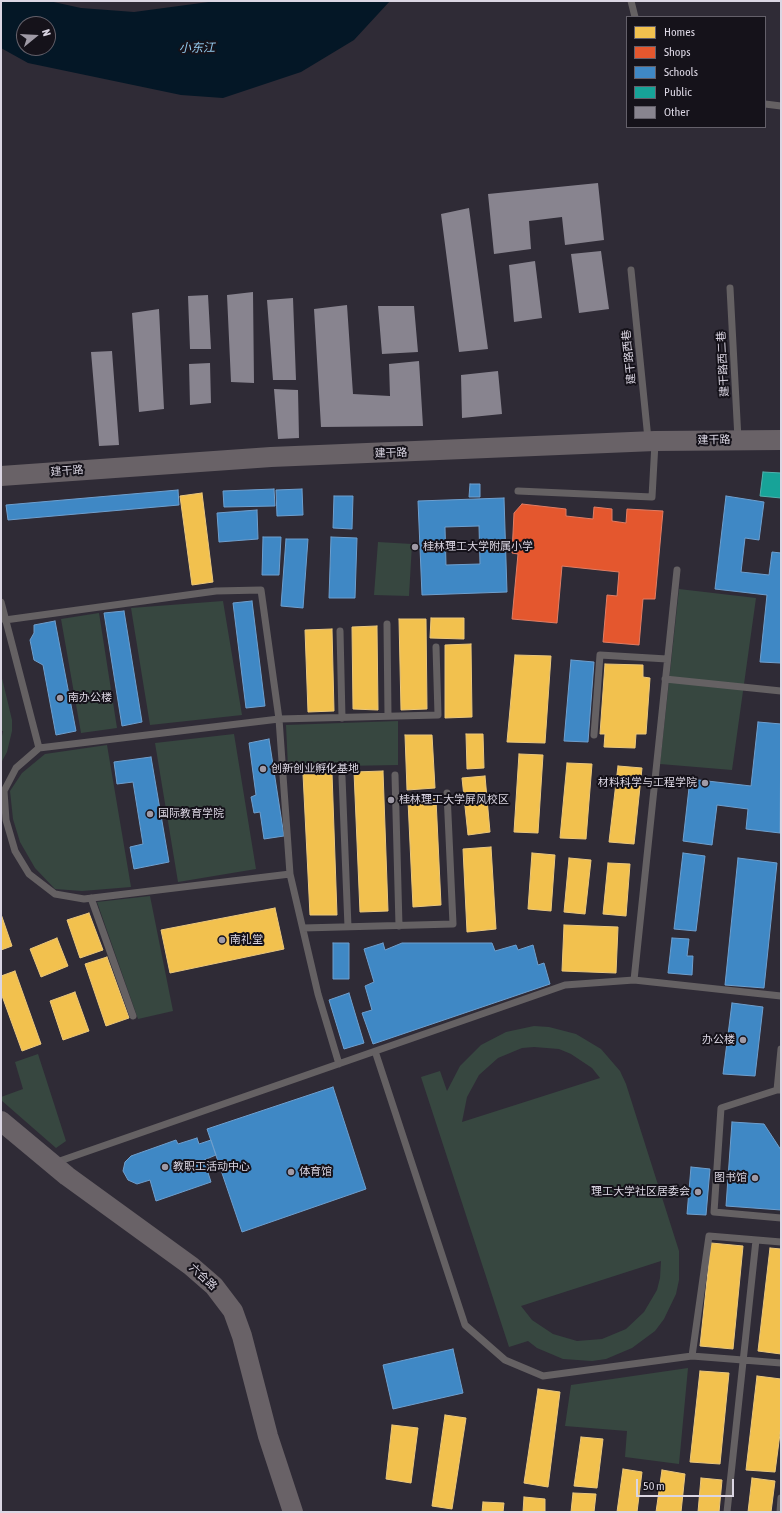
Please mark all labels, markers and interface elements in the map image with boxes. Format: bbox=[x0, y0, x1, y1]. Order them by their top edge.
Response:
north arrow bbox=[16, 16, 56, 56]
legend bbox=[626, 16, 766, 128]
text: Homes bbox=[664, 25, 695, 39]
text: N bbox=[40, 28, 53, 38]
water label: 小东江 bbox=[179, 40, 215, 56]
text: Shops bbox=[664, 45, 690, 59]
text: Schools bbox=[664, 65, 698, 79]
text: Public bbox=[664, 85, 692, 99]
text: Other bbox=[664, 105, 689, 119]
street label: 建干路西巷 bbox=[620, 329, 638, 385]
street label: 建干路西二巷 bbox=[715, 331, 731, 397]
street label: 建干路 bbox=[697, 433, 731, 447]
street label: 建干路 bbox=[374, 446, 408, 460]
street label: 建干路 bbox=[50, 463, 84, 479]
place label: 桂林理工大学附属小学 bbox=[423, 540, 533, 554]
marker: 桂林理工大学附属小学 bbox=[410, 542, 420, 552]
place label: 南办公楼 bbox=[68, 691, 112, 705]
marker: 南办公楼 bbox=[55, 693, 65, 703]
place label: 创新创业孵化基地 bbox=[271, 762, 359, 776]
marker: 创新创业孵化基地 bbox=[258, 764, 268, 774]
place label: 材料科学与工程学院 bbox=[598, 776, 697, 790]
marker: 材料科学与工程学院 bbox=[700, 778, 710, 788]
place label: 桂林理工大学屏风校区 bbox=[399, 793, 509, 807]
marker: 桂林理工大学屏风校区 bbox=[386, 795, 396, 805]
place label: 国际教育学院 bbox=[158, 807, 224, 821]
marker: 国际教育学院 bbox=[145, 809, 155, 819]
place label: 南礼堂 bbox=[230, 933, 263, 947]
marker: 南礼堂 bbox=[217, 935, 227, 945]
place label: 办公楼 bbox=[702, 1033, 735, 1047]
marker: 办公楼 bbox=[738, 1035, 748, 1045]
place label: 教职工活动中心 bbox=[173, 1160, 250, 1174]
marker: 教职工活动中心 bbox=[160, 1162, 170, 1172]
place label: 体育馆 bbox=[299, 1165, 332, 1179]
marker: 体育馆 bbox=[286, 1167, 296, 1177]
place label: 图书馆 bbox=[714, 1171, 747, 1185]
marker: 图书馆 bbox=[750, 1173, 760, 1183]
place label: 理工大学社区居委会 bbox=[591, 1185, 690, 1199]
marker: 理工大学社区居委会 bbox=[693, 1187, 703, 1197]
street label: 六合路 bbox=[186, 1261, 220, 1293]
scale bar bbox=[638, 1471, 736, 1497]
text: 50 m bbox=[643, 1479, 665, 1493]

